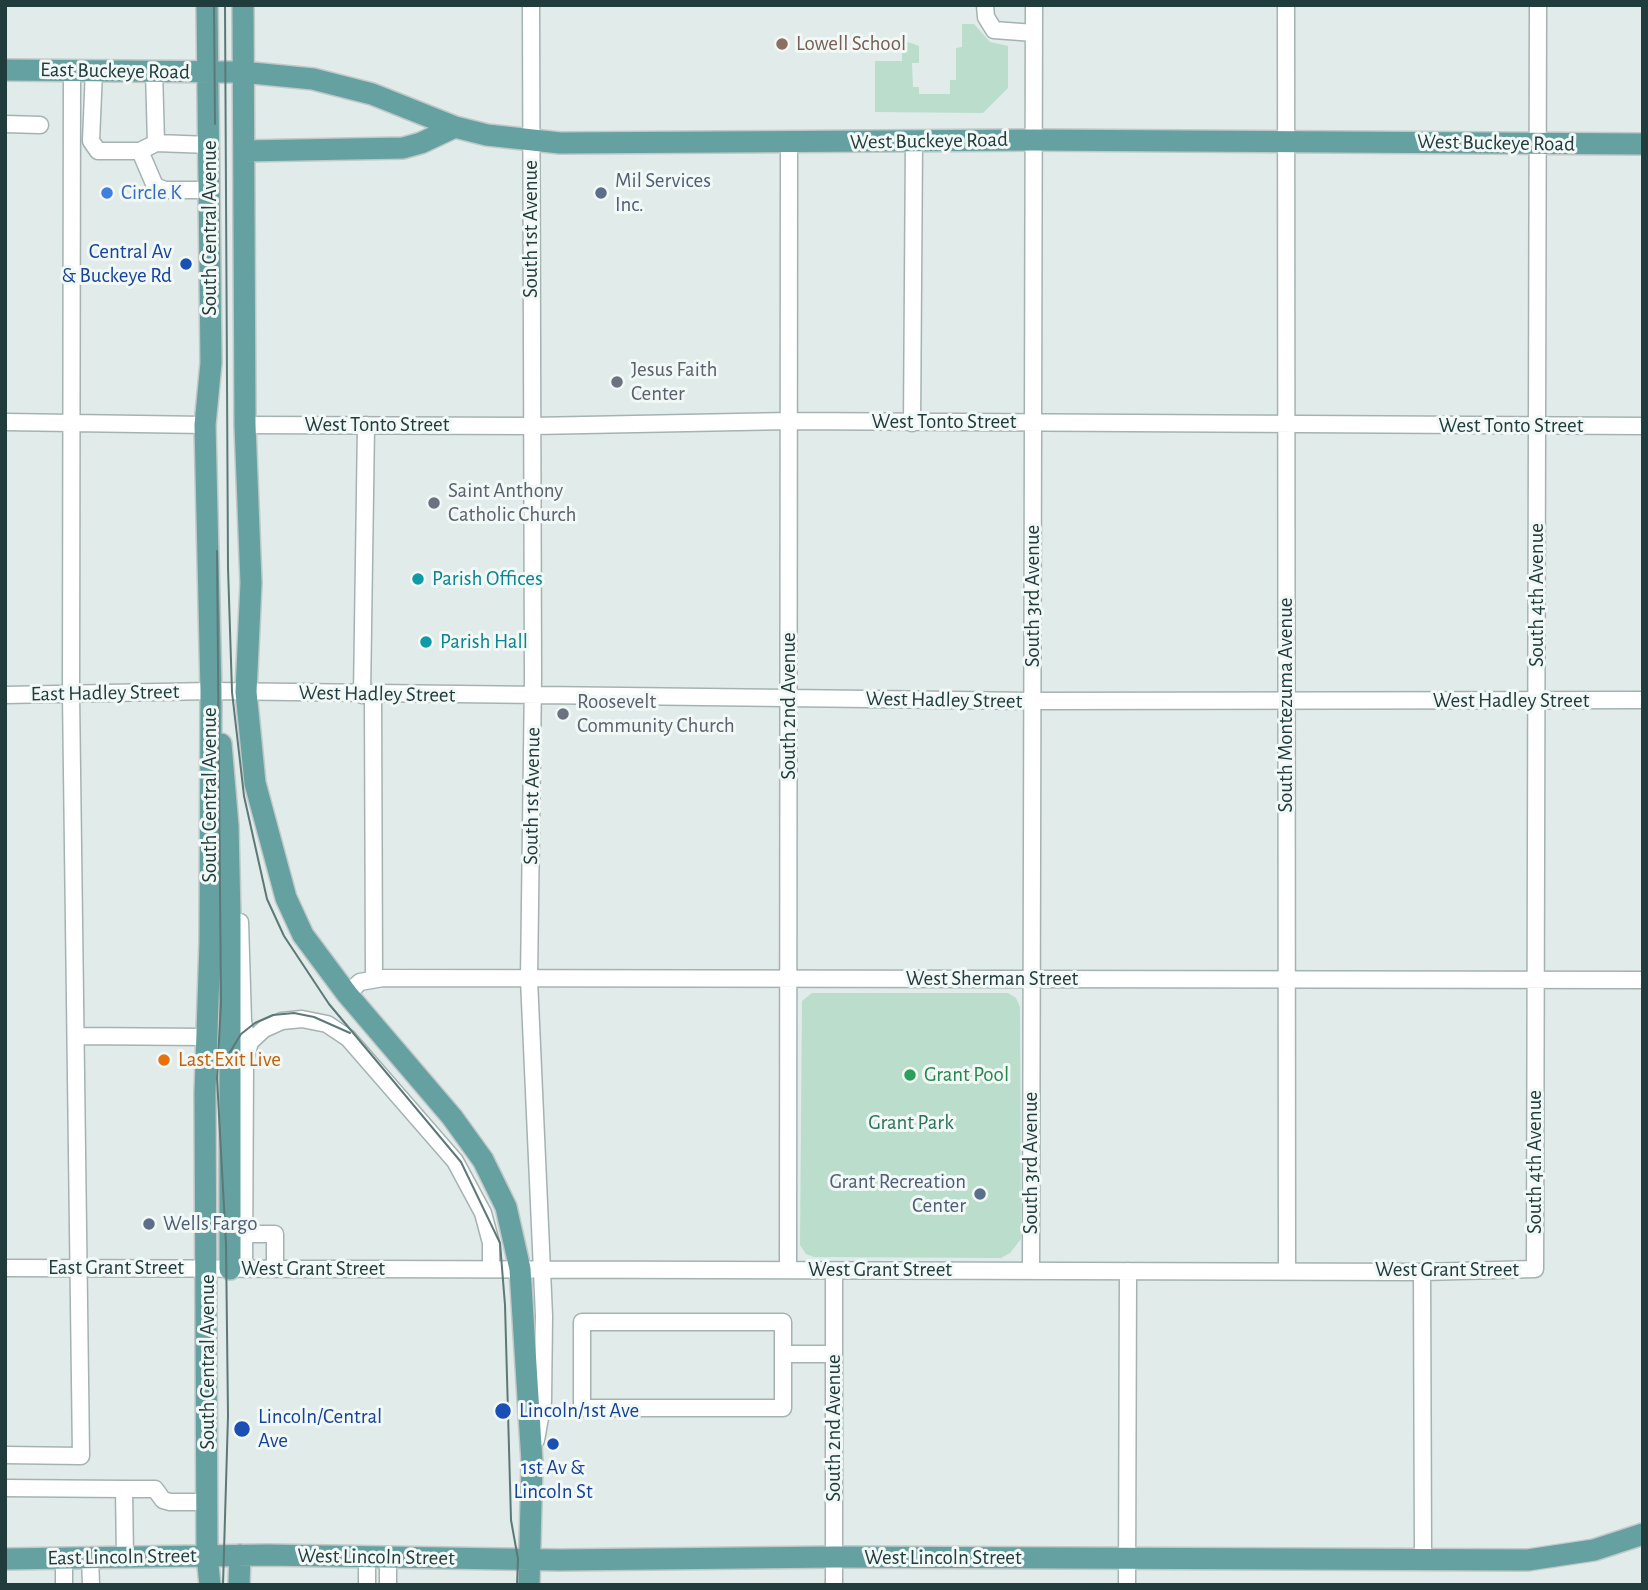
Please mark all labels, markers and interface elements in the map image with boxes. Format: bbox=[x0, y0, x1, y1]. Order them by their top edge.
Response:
place label: Lowell School bbox=[796, 31, 906, 57]
marker: Lowell School bbox=[774, 36, 790, 52]
street label: East Buckeye Road bbox=[40, 57, 190, 85]
street label: West Buckeye Road bbox=[850, 127, 1008, 155]
street label: West Buckeye Road bbox=[1417, 129, 1575, 157]
street label: South Central Avenue bbox=[197, 140, 223, 316]
street label: South 1st Avenue bbox=[518, 160, 544, 298]
place label: Mil Services Inc. bbox=[615, 168, 711, 218]
place label: Circle K bbox=[121, 180, 182, 206]
marker: Circle K bbox=[99, 185, 115, 201]
marker: Mil Services Inc. bbox=[593, 185, 609, 201]
place label: Central Av & Buckeye Rd bbox=[61, 239, 172, 289]
marker: Central Av & Buckeye Rd bbox=[178, 256, 194, 272]
place label: Jesus Faith Center bbox=[631, 357, 717, 407]
marker: Jesus Faith Center bbox=[609, 374, 625, 390]
street label: West Tonto Street bbox=[872, 409, 1016, 435]
street label: West Tonto Street bbox=[305, 412, 449, 438]
street label: West Tonto Street bbox=[1439, 413, 1583, 439]
place label: Saint Anthony Catholic Church bbox=[448, 478, 576, 528]
marker: Saint Anthony Catholic Church bbox=[426, 495, 442, 511]
street label: South 4th Avenue bbox=[1524, 523, 1550, 667]
street label: South 3rd Avenue bbox=[1020, 525, 1046, 667]
place label: Parish Offices bbox=[432, 566, 543, 592]
marker: Parish Offices bbox=[410, 571, 426, 587]
street label: South Montezuma Avenue bbox=[1273, 597, 1299, 813]
place label: Parish Hall bbox=[440, 629, 528, 655]
street label: South 2nd Avenue bbox=[776, 632, 802, 780]
marker: Parish Hall bbox=[418, 634, 434, 650]
street label: East Hadley Street bbox=[31, 679, 179, 707]
street label: West Hadley Street bbox=[298, 680, 456, 708]
street label: West Hadley Street bbox=[865, 686, 1023, 714]
street label: West Hadley Street bbox=[1433, 688, 1589, 714]
place label: Roosevelt Community Church bbox=[577, 689, 735, 739]
marker: Roosevelt Community Church bbox=[555, 706, 571, 722]
street label: South Central Avenue bbox=[197, 707, 223, 883]
street label: South 1st Avenue bbox=[518, 727, 546, 865]
street label: West Sherman Street bbox=[906, 966, 1078, 992]
place label: Last Exit Live bbox=[178, 1047, 281, 1073]
marker: Last Exit Live bbox=[156, 1052, 172, 1068]
place label: Grant Pool bbox=[924, 1062, 1009, 1088]
marker: Grant Pool bbox=[902, 1067, 918, 1083]
street label: South 4th Avenue bbox=[1522, 1090, 1548, 1234]
street label: South 3rd Avenue bbox=[1018, 1092, 1044, 1234]
park label: Grant Park bbox=[868, 1110, 954, 1136]
place label: Grant Recreation Center bbox=[829, 1169, 966, 1219]
marker: Grant Recreation Center bbox=[972, 1186, 988, 1202]
place label: Wells Fargo bbox=[163, 1211, 257, 1237]
marker: Wells Fargo bbox=[141, 1216, 157, 1232]
street label: East Grant Street bbox=[48, 1255, 184, 1281]
street label: West Grant Street bbox=[241, 1256, 385, 1282]
street label: West Grant Street bbox=[808, 1257, 952, 1283]
street label: West Grant Street bbox=[1375, 1257, 1519, 1283]
street label: South Central Avenue bbox=[195, 1274, 221, 1450]
street label: South 2nd Avenue bbox=[821, 1354, 847, 1502]
place label: Lincoln/1st Ave bbox=[519, 1398, 639, 1424]
marker: Lincoln/1st Ave bbox=[493, 1401, 513, 1421]
place label: Lincoln/Central Ave bbox=[258, 1404, 382, 1454]
marker: Lincoln/Central Ave bbox=[232, 1419, 252, 1439]
marker: 1st Av & Lincoln St bbox=[545, 1436, 561, 1452]
place label: 1st Av & Lincoln St bbox=[513, 1455, 593, 1505]
street label: East Lincoln Street bbox=[47, 1543, 197, 1571]
street label: West Lincoln Street bbox=[297, 1543, 455, 1571]
street label: West Lincoln Street bbox=[864, 1545, 1022, 1571]

